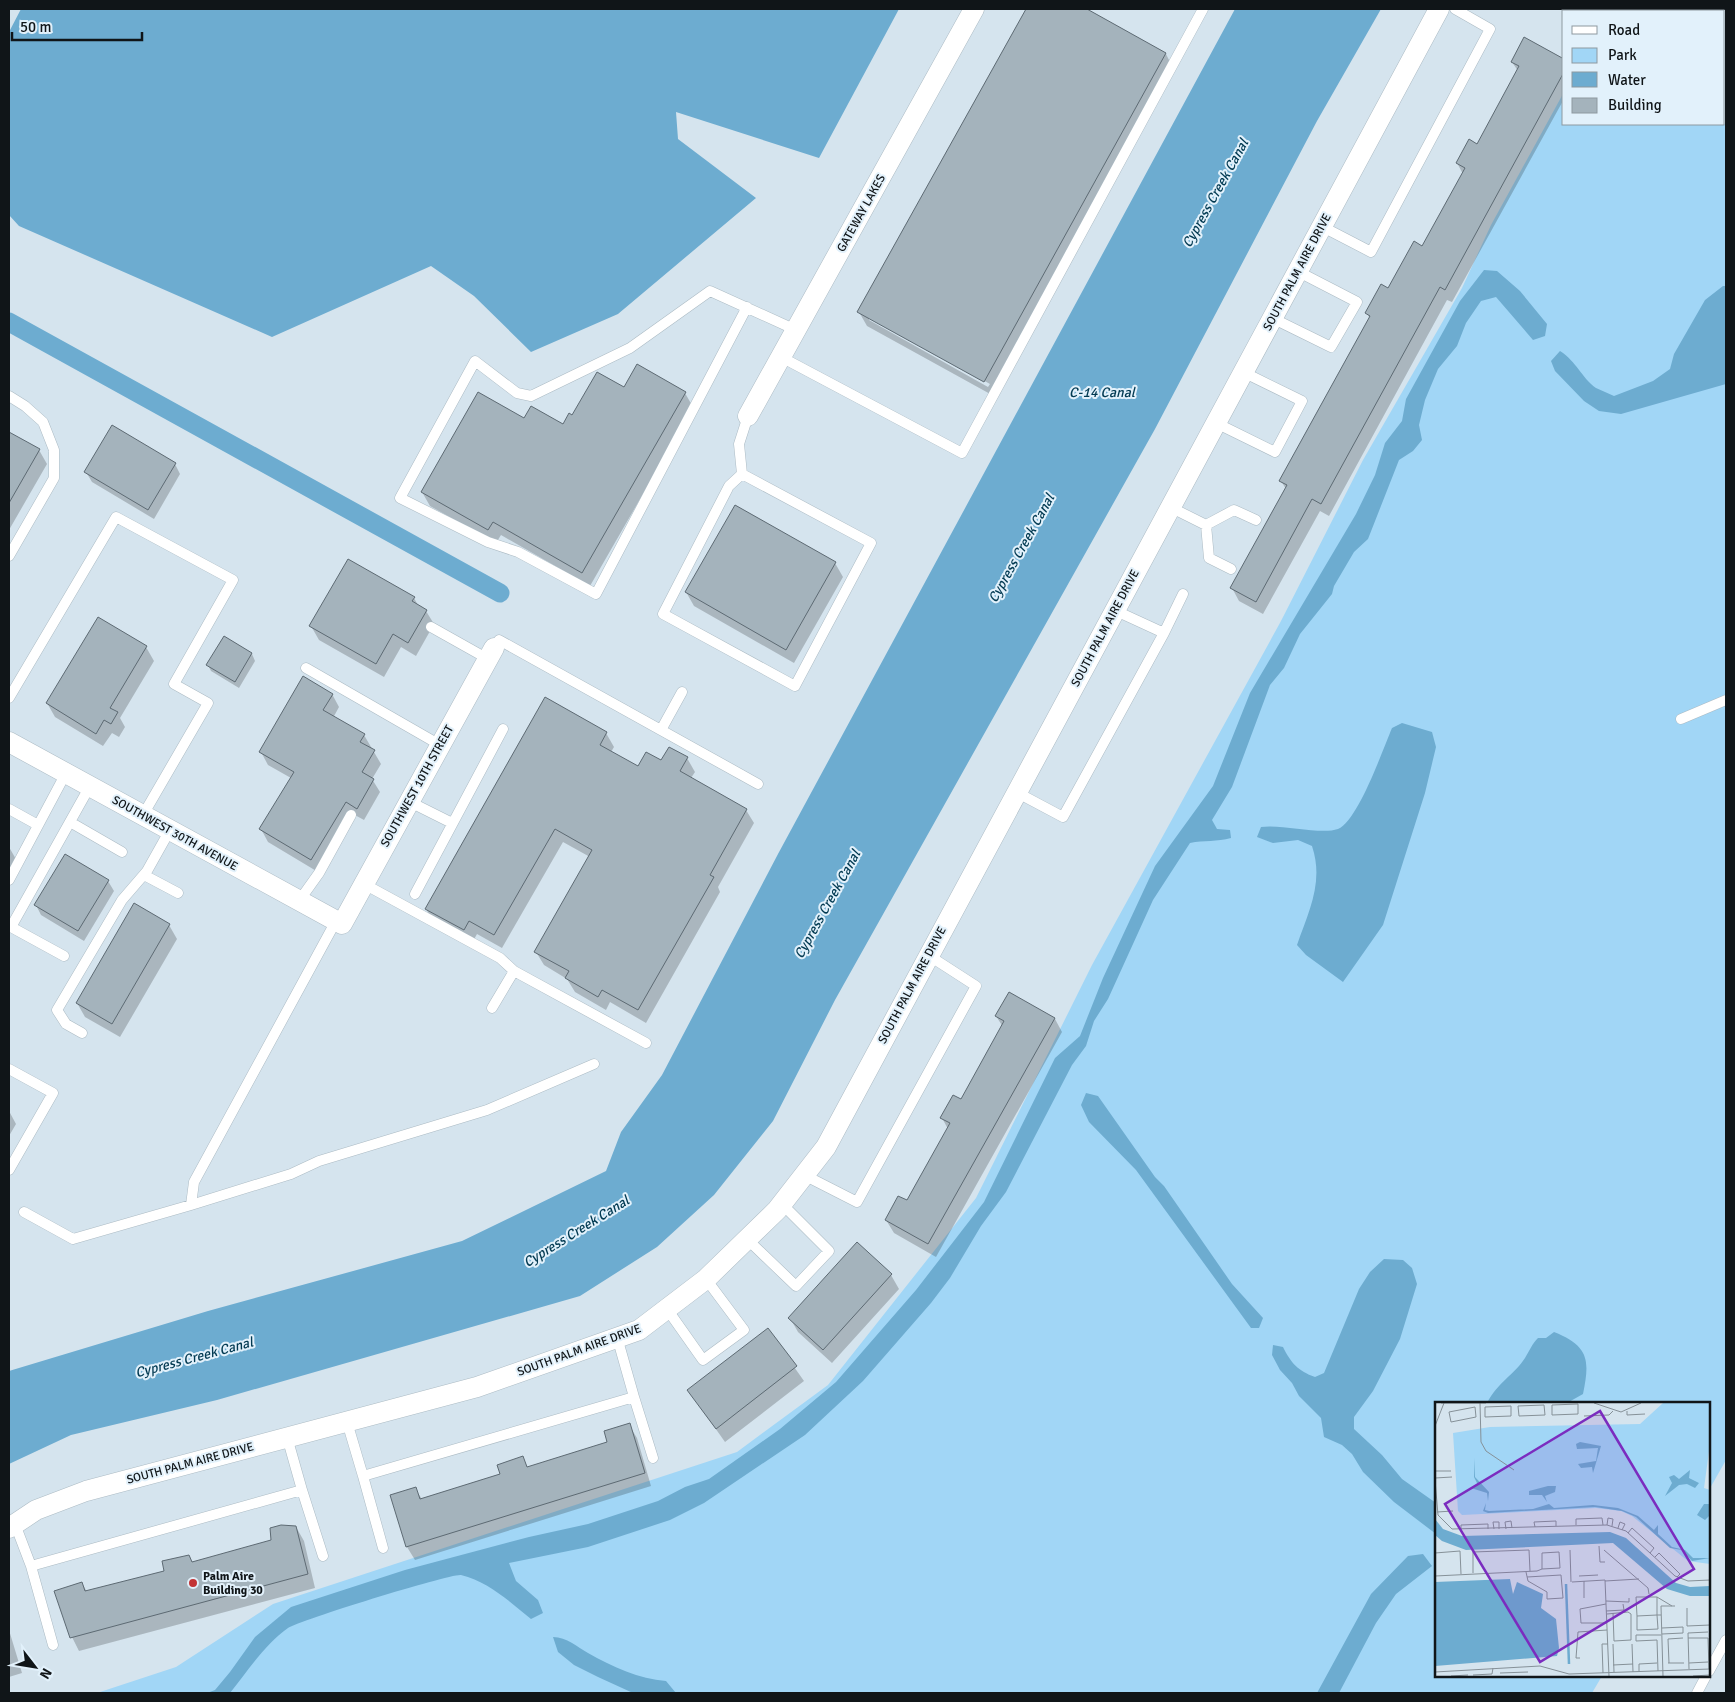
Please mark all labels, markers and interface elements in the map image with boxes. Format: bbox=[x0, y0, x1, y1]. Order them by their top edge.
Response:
scale bar bbox=[12, 10, 142, 42]
legend bbox=[1562, 10, 1725, 125]
text: 50 m bbox=[20, 18, 51, 36]
text: Road bbox=[1608, 21, 1640, 39]
text: Park bbox=[1608, 46, 1637, 64]
text: Water bbox=[1608, 71, 1646, 89]
text: Building bbox=[1608, 96, 1662, 114]
water label: Cypress Creek Canal bbox=[1179, 135, 1253, 250]
street label: GATEWAY LAKES bbox=[834, 172, 889, 255]
street label: SOUTH PALM AIRE DRIVE bbox=[1260, 211, 1335, 333]
water label: C-14 Canal bbox=[1069, 384, 1136, 401]
water label: Cypress Creek Canal bbox=[985, 490, 1059, 605]
street label: SOUTH PALM AIRE DRIVE bbox=[1068, 567, 1143, 689]
street label: SOUTHWEST 10TH STREET bbox=[378, 723, 457, 850]
street label: SOUTHWEST 30TH AVENUE bbox=[109, 793, 240, 874]
water label: Cypress Creek Canal bbox=[791, 846, 865, 961]
street label: SOUTH PALM AIRE DRIVE bbox=[875, 924, 950, 1046]
water label: Cypress Creek Canal bbox=[520, 1192, 633, 1271]
street label: SOUTH PALM AIRE DRIVE bbox=[515, 1321, 643, 1380]
water label: Cypress Creek Canal bbox=[133, 1333, 256, 1381]
inset map bbox=[1435, 1402, 1710, 1677]
street label: SOUTH PALM AIRE DRIVE bbox=[125, 1439, 255, 1488]
place label: Palm Aire Building 30 bbox=[203, 1569, 263, 1598]
marker: Palm Aire Building 30 bbox=[187, 1577, 199, 1589]
north arrow bbox=[10, 1642, 60, 1692]
text: N bbox=[36, 1665, 56, 1682]

